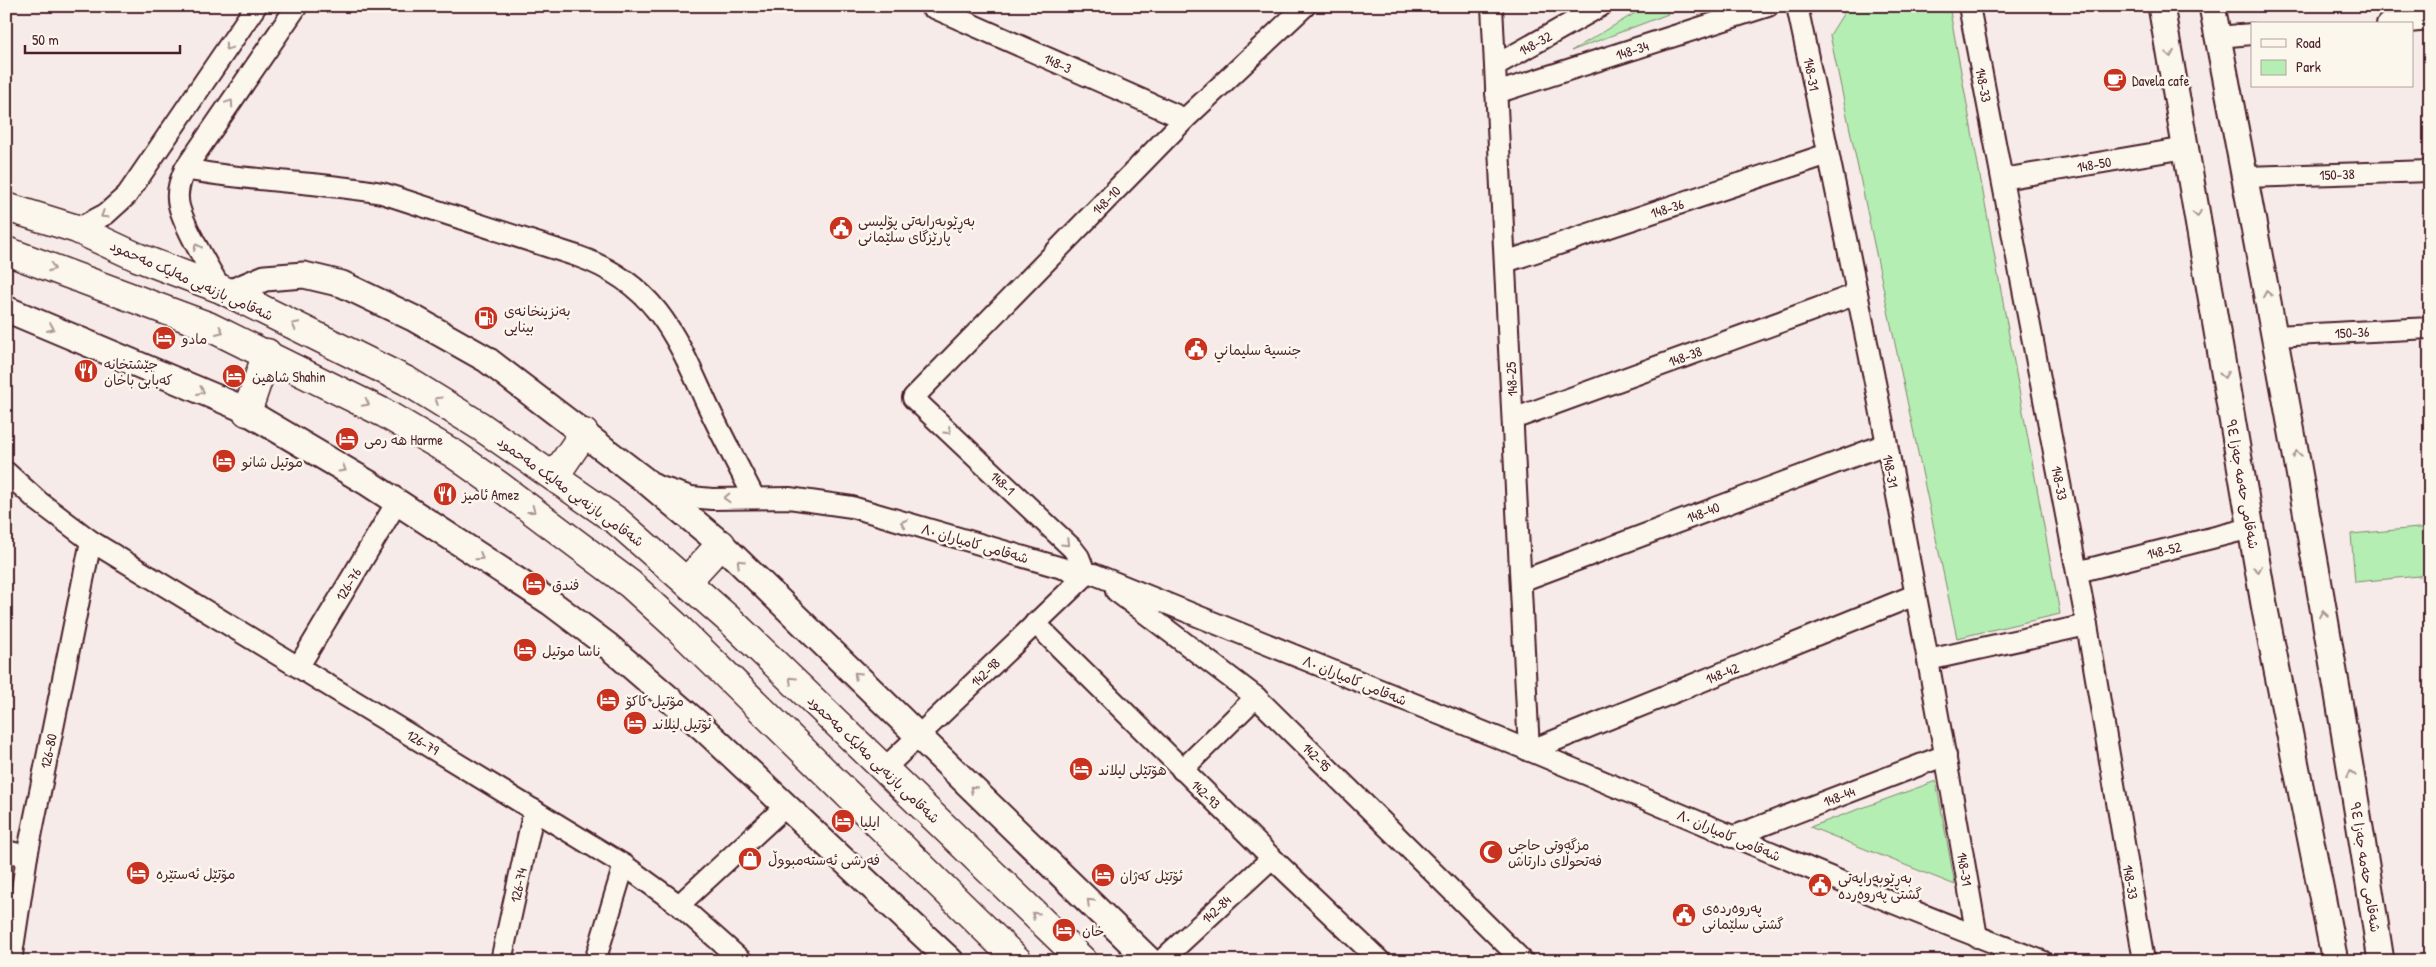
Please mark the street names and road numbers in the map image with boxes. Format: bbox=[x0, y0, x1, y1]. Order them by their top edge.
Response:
street label: 148-32 bbox=[1515, 26, 1555, 60]
street label: 148-34 bbox=[1613, 36, 1651, 64]
street label: 148-3 bbox=[1041, 49, 1075, 77]
street label: 148-31 bbox=[1799, 56, 1825, 92]
street label: 148-33 bbox=[1971, 66, 1997, 104]
street label: 148-50 bbox=[2075, 152, 2113, 176]
street label: 150-38 bbox=[2319, 164, 2355, 184]
street label: 148-10 bbox=[1088, 181, 1124, 219]
street label: 148-36 bbox=[1648, 194, 1686, 222]
street label: شەقامی بازنەیی مەلیک مەحمود bbox=[107, 235, 277, 325]
street label: 150-36 bbox=[2334, 322, 2370, 342]
street label: 148-38 bbox=[1666, 341, 1704, 371]
street label: 148-25 bbox=[1501, 361, 1521, 397]
street label: شەقامی حەمە جەزا ٩٤ bbox=[2222, 418, 2264, 550]
street label: شەقامی بازنەیی مەلیک مەحمود bbox=[494, 431, 648, 551]
street label: 148-31 bbox=[1878, 453, 1904, 489]
street label: 148-33 bbox=[2047, 464, 2073, 502]
street label: 148-1 bbox=[987, 467, 1019, 499]
street label: 148-40 bbox=[1684, 497, 1722, 527]
street label: شەقامی کامیاران ٨٠ bbox=[919, 519, 1031, 567]
street label: 148-52 bbox=[2145, 536, 2183, 563]
street label: 126-76 bbox=[331, 564, 365, 604]
street label: شەقامی کامیاران ٨٠ bbox=[1300, 650, 1410, 710]
street label: 142-98 bbox=[966, 653, 1004, 691]
street label: 148-42 bbox=[1703, 658, 1742, 688]
street label: شەقامی بازنەیی مەلیک مەحمود bbox=[804, 691, 944, 827]
street label: 126-79 bbox=[403, 725, 443, 759]
street label: 126-80 bbox=[35, 732, 61, 770]
street label: 142-95 bbox=[1298, 738, 1336, 776]
street label: 142-93 bbox=[1187, 775, 1225, 813]
street label: 148-44 bbox=[1820, 781, 1858, 811]
street label: شەقامی حەمە جەزا ٩٤ bbox=[2346, 801, 2386, 933]
street label: شەقامی کامیاران ٨٠ bbox=[1674, 805, 1784, 865]
street label: 148-31 bbox=[1953, 851, 1977, 887]
street label: 148-33 bbox=[2119, 863, 2143, 901]
street label: 126-74 bbox=[505, 866, 531, 904]
street label: 142-84 bbox=[1197, 891, 1235, 927]

